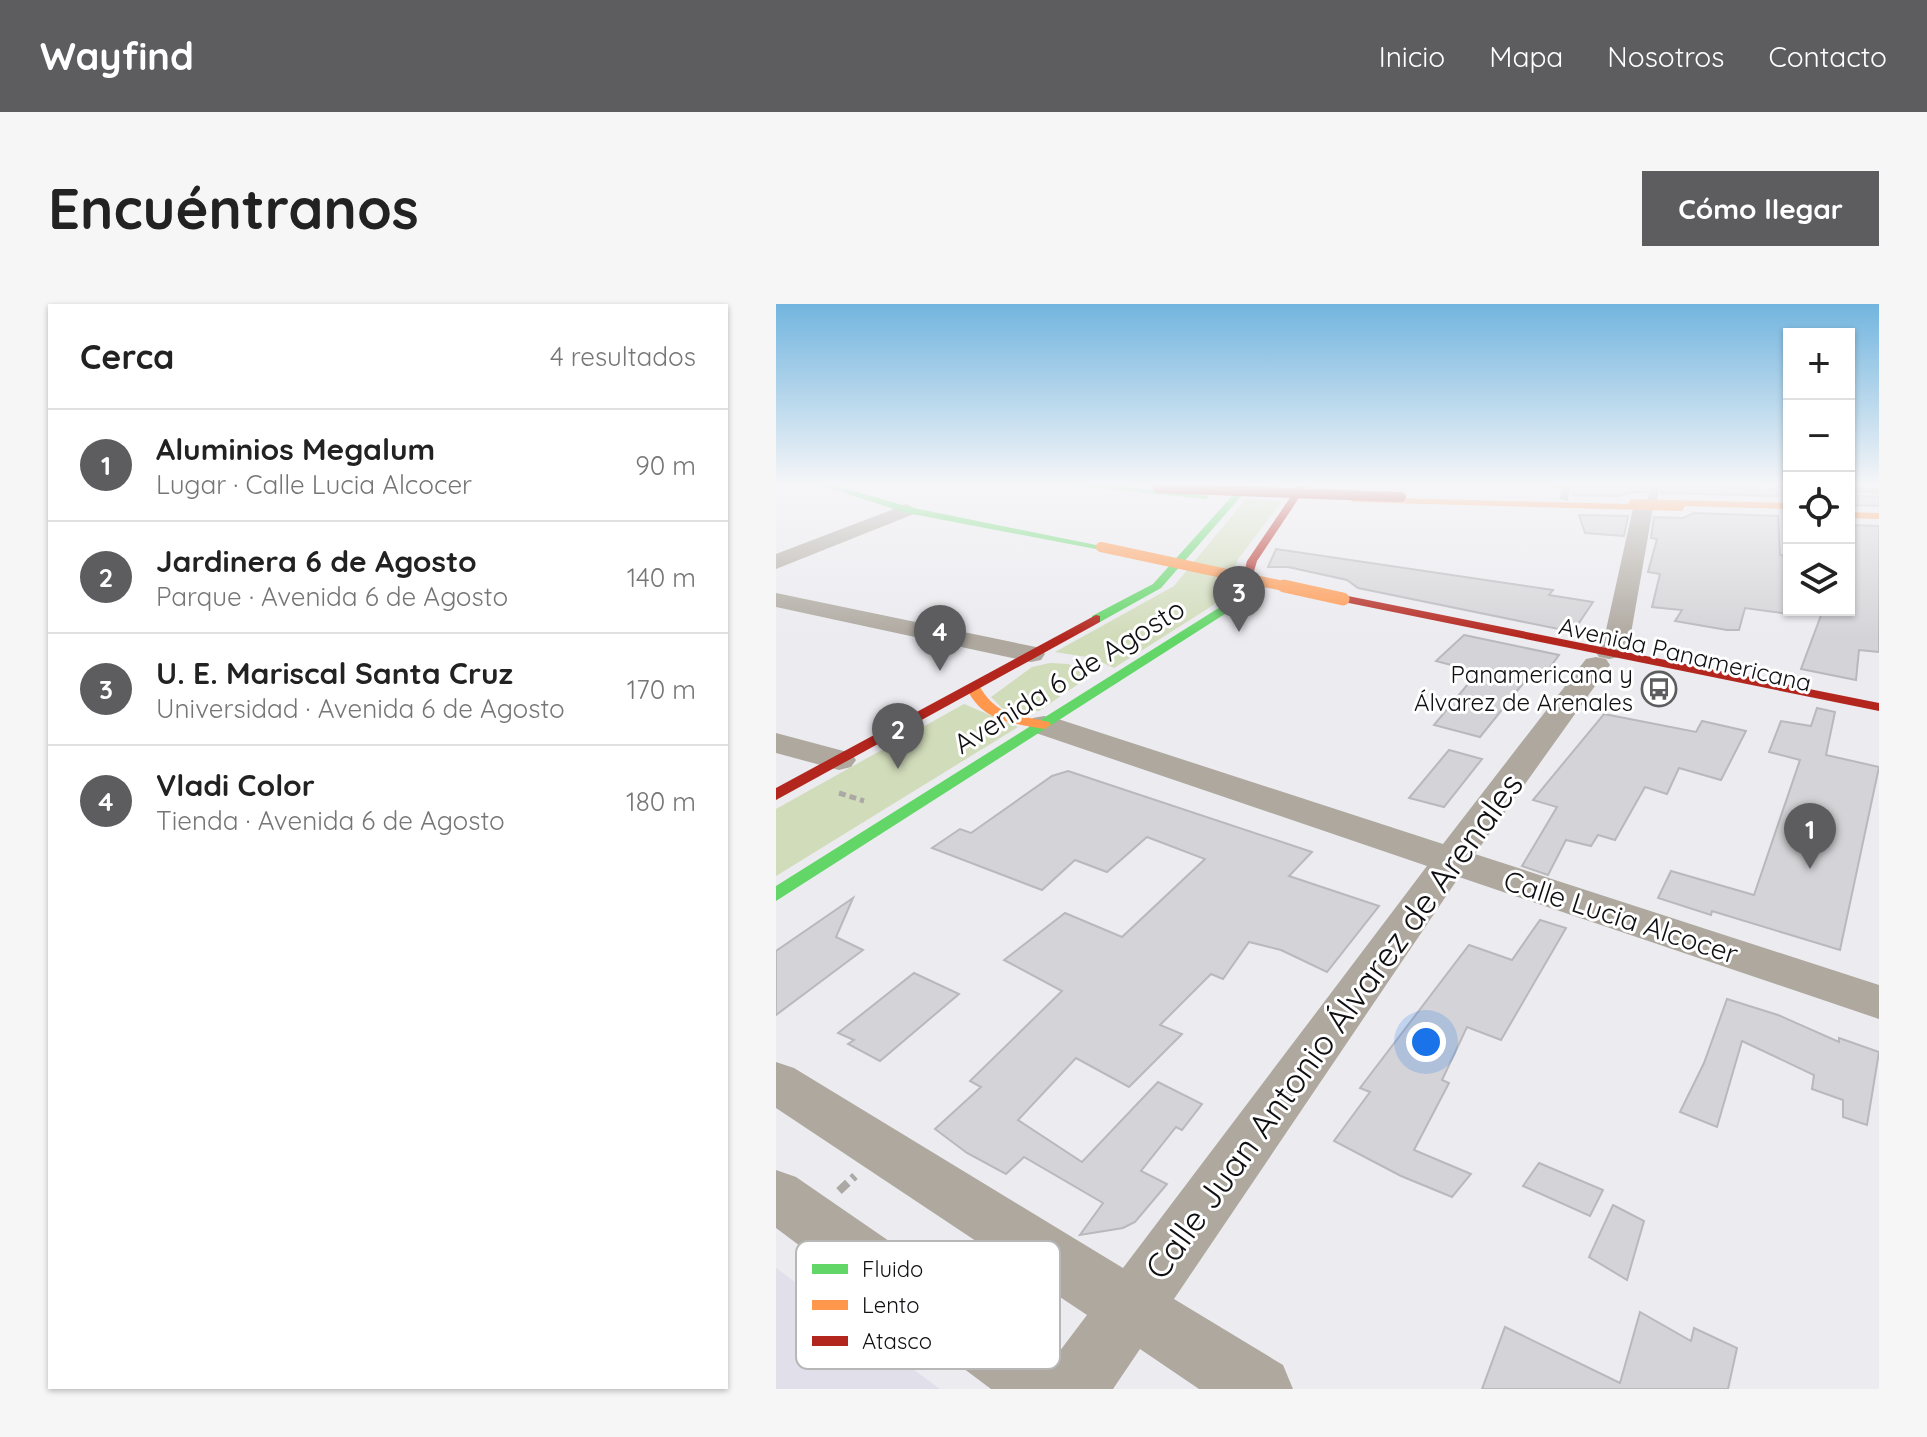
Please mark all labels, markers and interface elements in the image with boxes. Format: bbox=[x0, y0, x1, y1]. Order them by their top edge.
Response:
text: Wayfind bbox=[40, 32, 194, 80]
text: Inicio bbox=[1379, 39, 1445, 74]
text: Mapa bbox=[1489, 39, 1563, 74]
text: Nosotros bbox=[1607, 39, 1724, 74]
text: Contacto bbox=[1768, 39, 1887, 74]
button: Cómo llegar bbox=[1642, 171, 1879, 246]
text: Encuéntranos bbox=[48, 173, 419, 243]
map controls bbox=[1783, 328, 1855, 616]
button: + bbox=[1783, 328, 1855, 400]
text: Cerca bbox=[80, 335, 174, 378]
text: 4 resultados bbox=[550, 340, 696, 373]
button: − bbox=[1783, 400, 1855, 472]
text: Aluminios Megalum bbox=[156, 430, 435, 468]
text: 1 bbox=[101, 449, 111, 482]
text: 90 m bbox=[635, 449, 696, 482]
text: Lugar · Calle Lucia Alcocer bbox=[156, 468, 472, 501]
button: locate bbox=[1783, 472, 1855, 544]
text: Jardinera 6 de Agosto bbox=[156, 542, 477, 580]
button: layers bbox=[1783, 544, 1855, 616]
text: 2 bbox=[99, 561, 113, 594]
text: 140 m bbox=[627, 561, 696, 594]
pin: 3 bbox=[1213, 566, 1265, 632]
text: Parque · Avenida 6 de Agosto bbox=[156, 580, 508, 613]
street label: Avenida 6 de Agosto bbox=[947, 590, 1191, 761]
pin: 4 bbox=[914, 605, 966, 671]
street label: Avenida Panamericana bbox=[1556, 610, 1814, 698]
text: U. E. Mariscal Santa Cruz bbox=[156, 654, 513, 692]
place label: Panamericana y Álvarez de Arenales bbox=[1414, 659, 1633, 717]
bus stop icon: Panamericana y Álvarez de Arenales bbox=[1640, 670, 1678, 708]
text: 3 bbox=[99, 673, 113, 706]
text: 170 m bbox=[627, 673, 696, 706]
text: Universidad · Avenida 6 de Agosto bbox=[156, 692, 565, 725]
pin: 2 bbox=[872, 703, 924, 769]
street label: Calle Juan Antonio Álvarez de Arenales bbox=[1135, 764, 1532, 1287]
text: Vladi Color bbox=[156, 766, 315, 804]
text: 4 bbox=[98, 785, 114, 818]
text: 180 m bbox=[626, 785, 696, 818]
pin: 1 bbox=[1784, 803, 1836, 869]
text: Tienda · Avenida 6 de Agosto bbox=[156, 804, 505, 837]
street label: Calle Lucia Alcocer bbox=[1500, 862, 1743, 971]
your location bbox=[1406, 1022, 1446, 1062]
legend bbox=[796, 1241, 1060, 1369]
text: Fluido bbox=[862, 1255, 923, 1283]
text: Lento bbox=[862, 1291, 920, 1319]
text: Atasco bbox=[862, 1327, 932, 1355]

